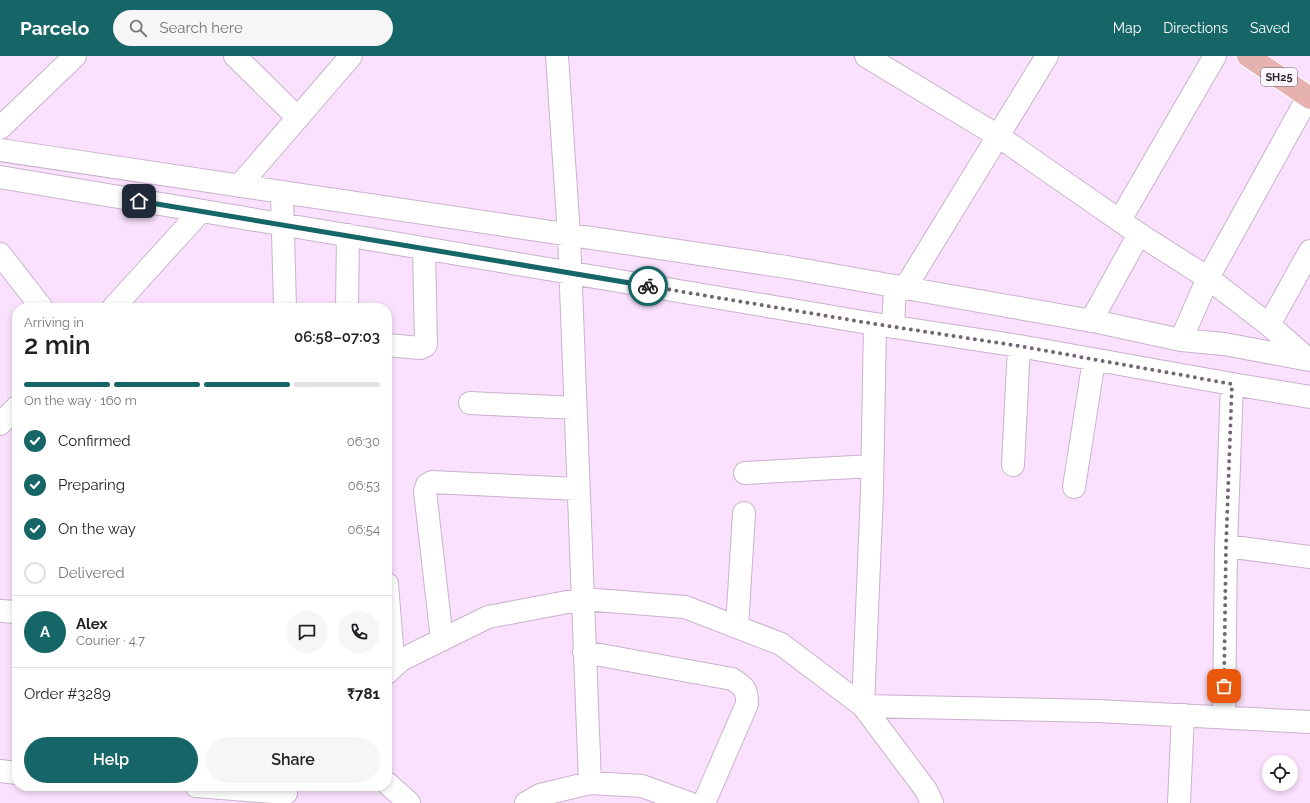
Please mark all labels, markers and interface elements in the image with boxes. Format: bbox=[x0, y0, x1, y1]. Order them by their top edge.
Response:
search box bbox=[113, 10, 393, 46]
text: Parcelo bbox=[20, 17, 89, 39]
icon: search bbox=[127, 17, 149, 39]
text: Search here bbox=[159, 19, 243, 37]
text: Map bbox=[1113, 20, 1141, 36]
text: Directions bbox=[1163, 20, 1228, 36]
text: Saved bbox=[1250, 20, 1290, 36]
road number: SH25 bbox=[1261, 68, 1297, 86]
pin bbox=[122, 184, 156, 218]
icon: home bbox=[128, 190, 150, 212]
courier bbox=[628, 266, 668, 306]
icon: bike bbox=[637, 275, 659, 297]
text: Arriving in bbox=[24, 315, 84, 330]
text: 06:58–07:03 bbox=[294, 328, 380, 346]
text: 2 min bbox=[24, 330, 91, 360]
text: On the way · 160 m bbox=[24, 393, 137, 408]
icon: check bbox=[24, 430, 46, 452]
text: Confirmed bbox=[58, 432, 131, 450]
text: 06:30 bbox=[347, 434, 380, 449]
icon: check bbox=[24, 474, 46, 496]
text: Preparing bbox=[58, 476, 125, 494]
text: 06:53 bbox=[348, 478, 380, 493]
icon: check bbox=[24, 518, 46, 540]
text: On the way bbox=[58, 520, 136, 538]
text: 06:54 bbox=[348, 522, 380, 537]
text: Delivered bbox=[58, 564, 125, 582]
button: chat bbox=[286, 611, 328, 653]
button: phone bbox=[338, 611, 380, 653]
text: Alex bbox=[76, 615, 107, 633]
text: A bbox=[40, 623, 50, 641]
text: Courier · 4.7 bbox=[76, 633, 145, 648]
pin bbox=[1207, 669, 1241, 703]
icon: bag bbox=[1213, 675, 1235, 697]
text: Order #3289 bbox=[24, 685, 111, 703]
text: ₹781 bbox=[347, 685, 380, 703]
button: Help bbox=[24, 737, 198, 783]
button: Share bbox=[206, 737, 380, 783]
map controls bbox=[1262, 755, 1298, 791]
button: locate bbox=[1262, 755, 1298, 791]

